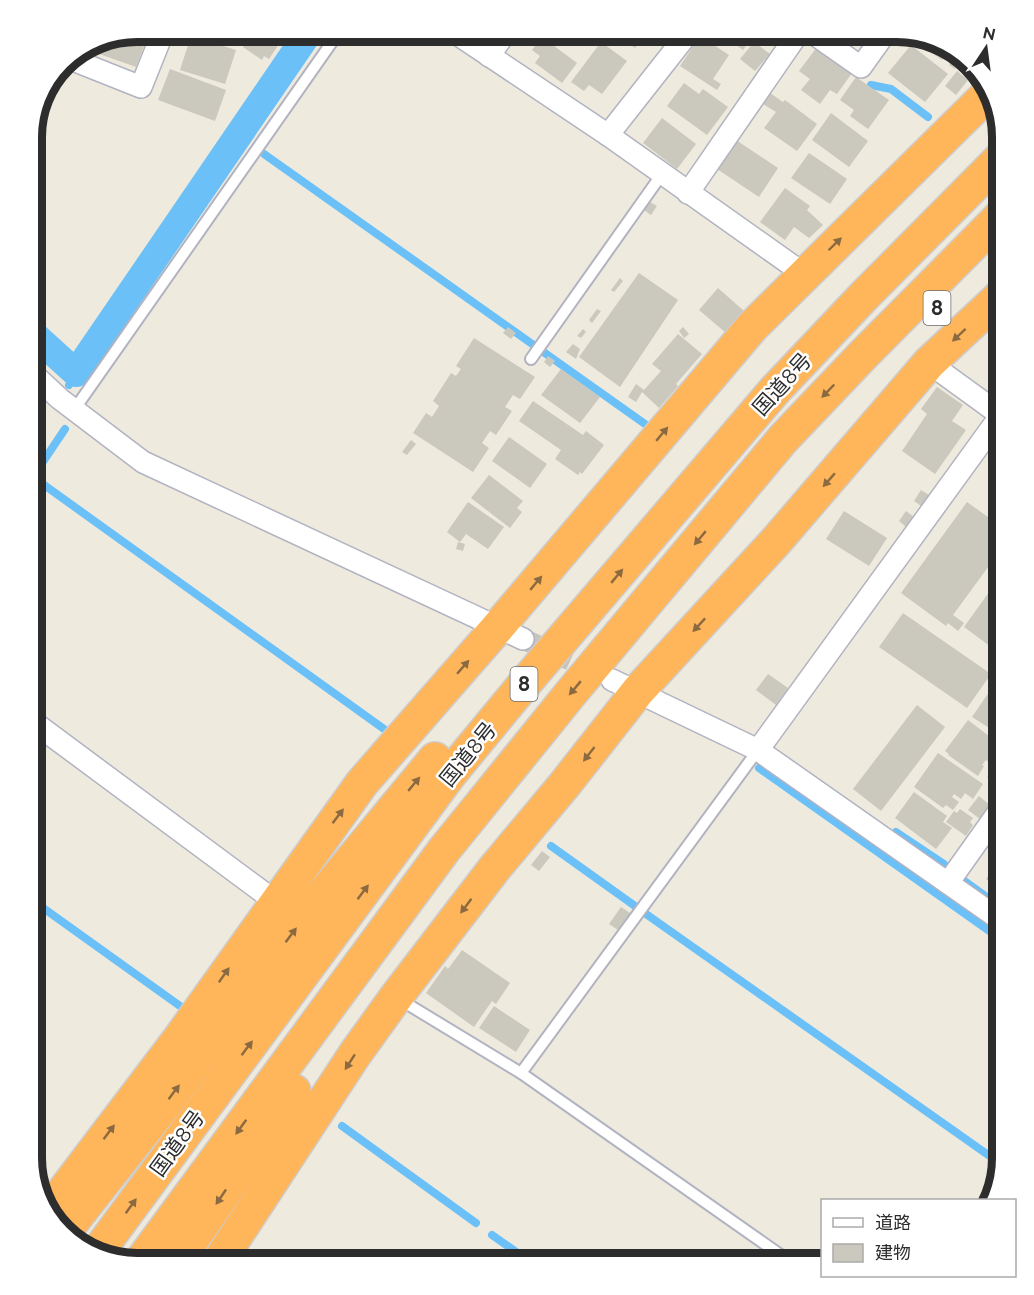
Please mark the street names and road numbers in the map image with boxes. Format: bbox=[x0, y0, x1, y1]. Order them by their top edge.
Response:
road number: 8 bbox=[924, 291, 950, 325]
street label: 国道8号 bbox=[747, 348, 817, 420]
road number: 8 bbox=[510, 667, 538, 701]
street label: 国道8号 bbox=[435, 717, 501, 791]
street label: 国道8号 bbox=[145, 1105, 209, 1181]

